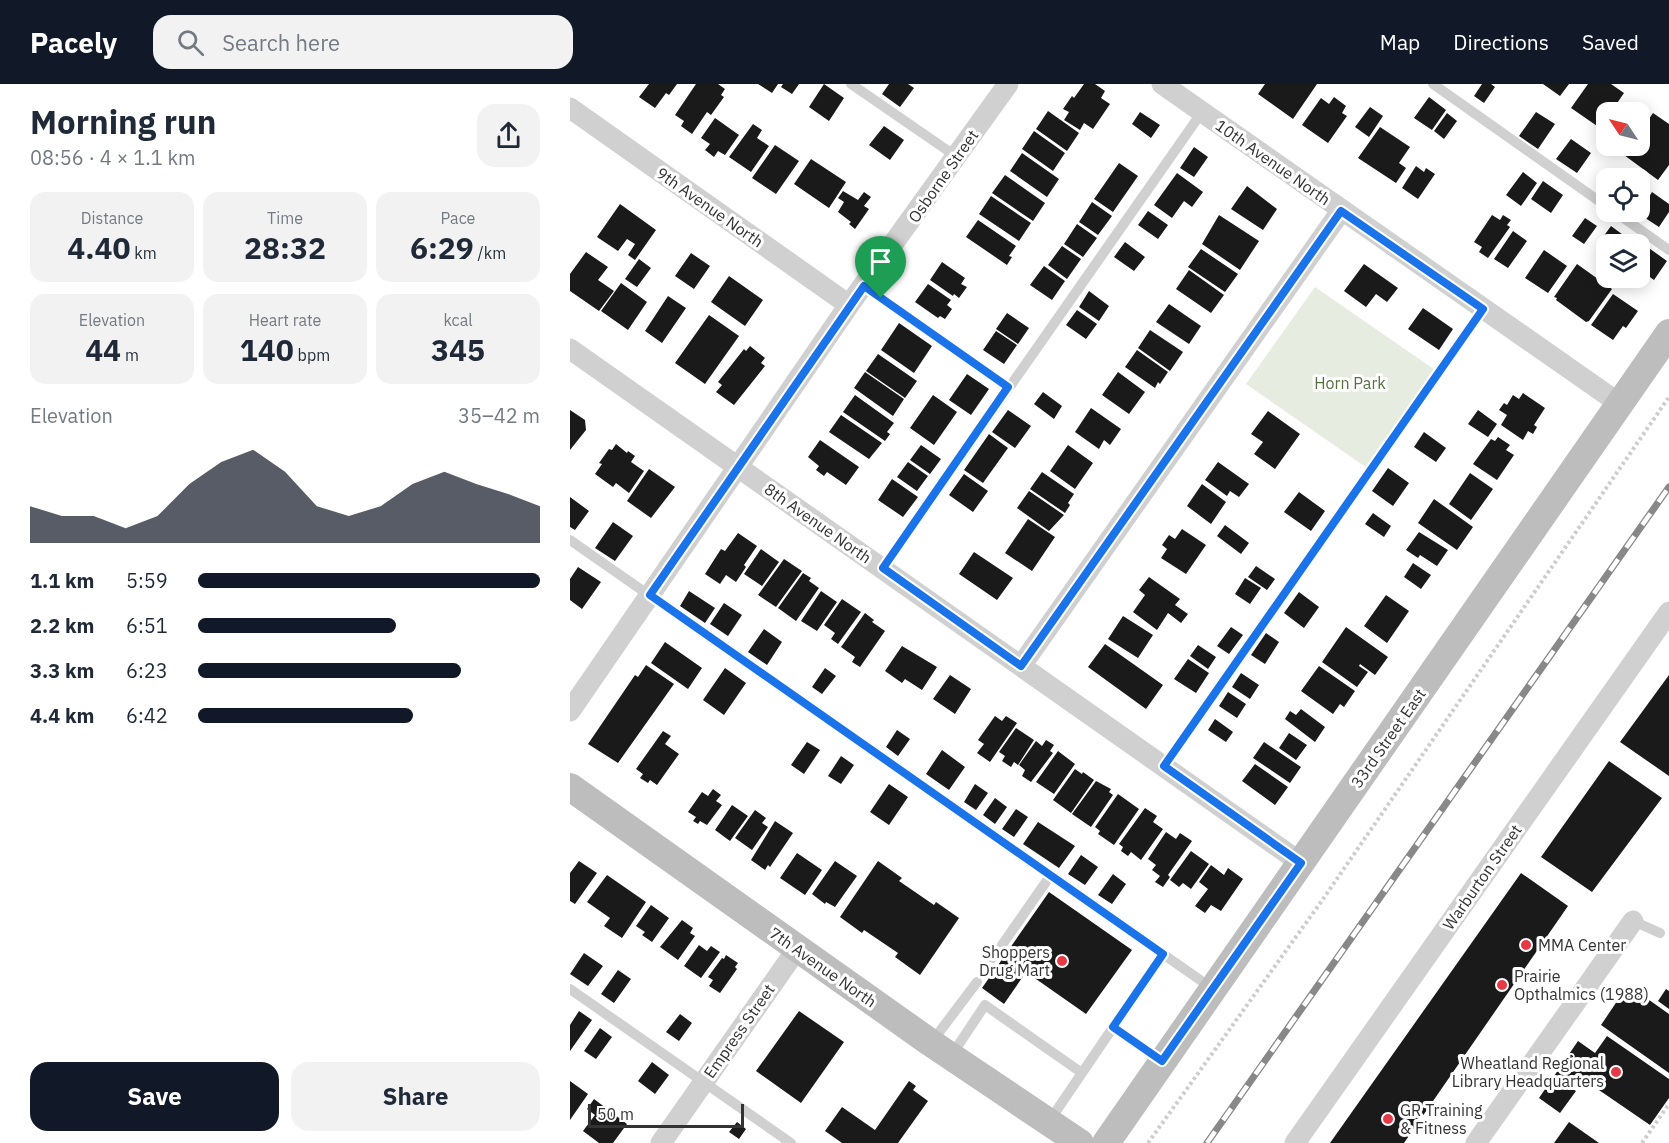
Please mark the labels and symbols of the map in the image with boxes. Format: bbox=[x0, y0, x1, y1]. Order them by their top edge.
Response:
north arrow bbox=[1596, 102, 1650, 156]
street label: 10th Avenue North bbox=[1212, 115, 1334, 209]
street label: Osborne Street bbox=[904, 126, 982, 226]
street label: 9th Avenue North bbox=[653, 163, 767, 251]
pin bbox=[855, 236, 906, 298]
park label: Horn Park bbox=[1314, 373, 1386, 393]
street label: 8th Avenue North bbox=[761, 479, 875, 567]
street label: 33rd Street East bbox=[1346, 684, 1430, 792]
street label: Warburton Street bbox=[1438, 820, 1526, 934]
street label: 7th Avenue North bbox=[766, 923, 880, 1011]
place label: MMA Center bbox=[1538, 935, 1626, 955]
marker: MMA Center bbox=[1519, 938, 1533, 952]
place label: Shoppers Drug Mart bbox=[979, 942, 1050, 980]
marker: Shoppers Drug Mart bbox=[1055, 954, 1069, 968]
place label: Prairie Opthalmics (1988) bbox=[1514, 966, 1649, 1004]
marker: Prairie Opthalmics (1988) bbox=[1495, 978, 1509, 992]
street label: Empress Street bbox=[699, 980, 779, 1082]
place label: Wheatland Regional Library Headquarters bbox=[1452, 1053, 1604, 1091]
marker: Wheatland Regional Library Headquarters bbox=[1609, 1065, 1623, 1079]
place label: GR Training & Fitness bbox=[1400, 1100, 1483, 1138]
scale bar bbox=[588, 1101, 744, 1128]
marker: GR Training & Fitness bbox=[1381, 1112, 1395, 1126]

